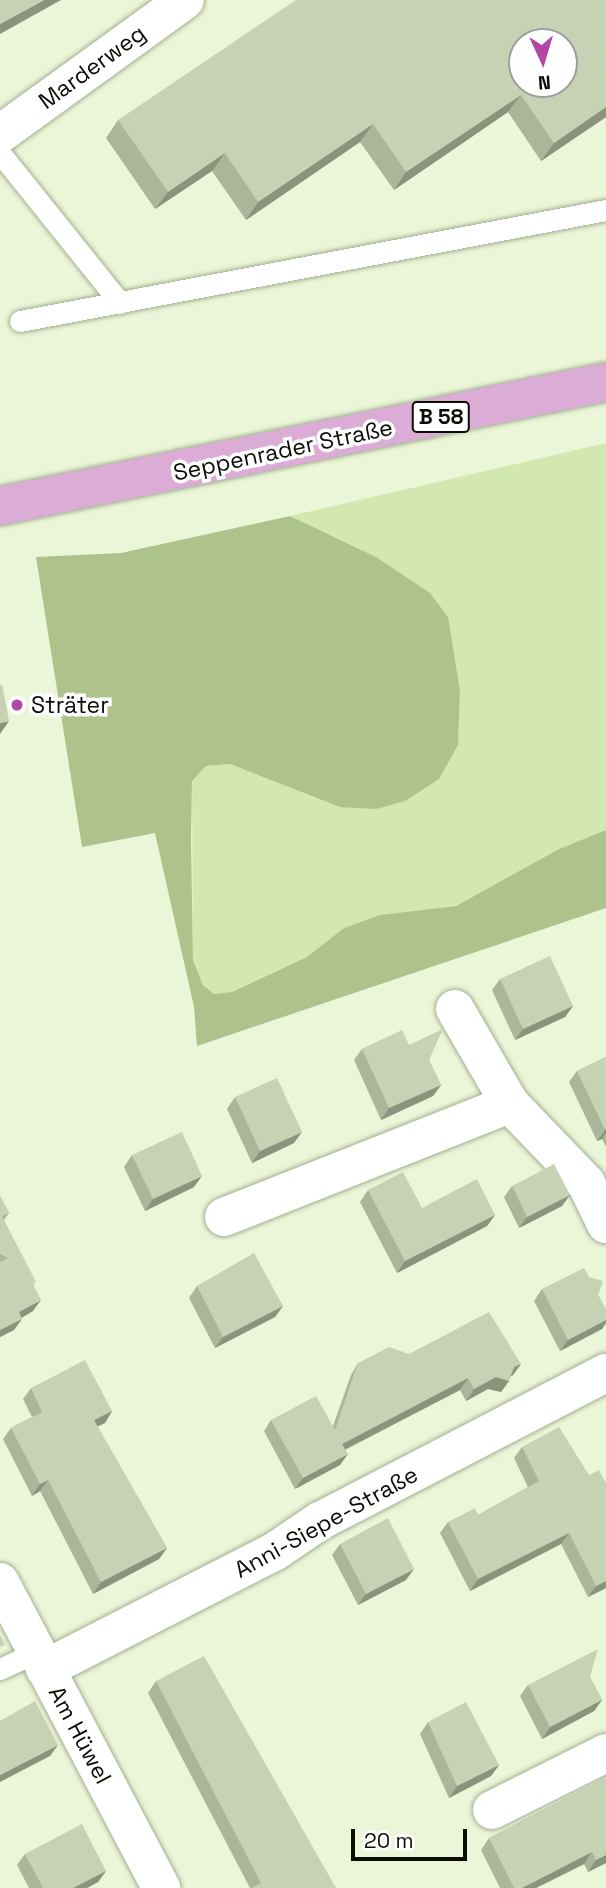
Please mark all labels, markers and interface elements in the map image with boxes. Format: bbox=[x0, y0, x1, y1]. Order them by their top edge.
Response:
street label: Marderweg bbox=[33, 19, 151, 115]
north arrow bbox=[508, 28, 578, 98]
text: N bbox=[537, 70, 552, 95]
road number: B 58 bbox=[411, 400, 471, 434]
street label: Seppenrader Straße bbox=[171, 413, 395, 487]
place label: Sträter bbox=[31, 691, 109, 719]
marker: Sträter bbox=[9, 697, 25, 713]
street label: Anni-Siepe-Straße bbox=[230, 1460, 422, 1584]
street label: Am Hüwel bbox=[43, 1681, 117, 1789]
scale bar bbox=[354, 1814, 470, 1858]
text: 20 m bbox=[364, 1827, 414, 1854]

